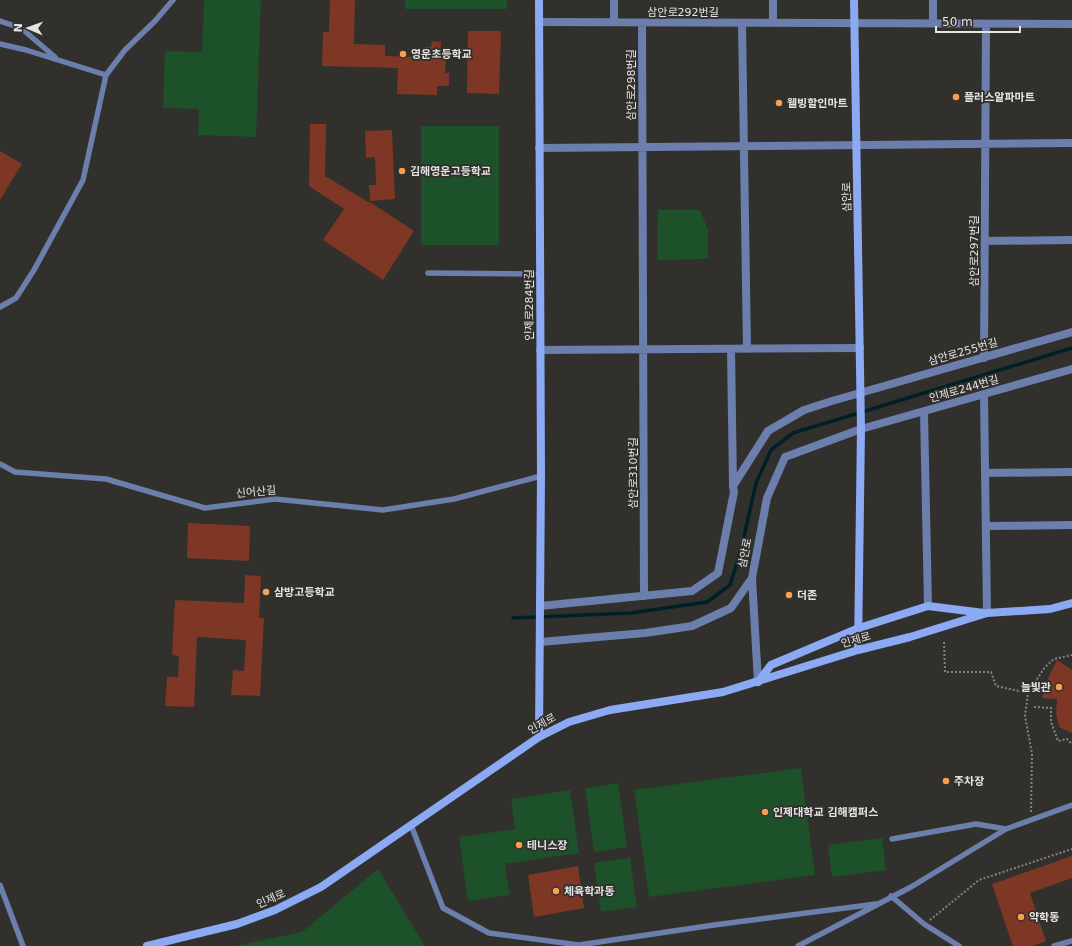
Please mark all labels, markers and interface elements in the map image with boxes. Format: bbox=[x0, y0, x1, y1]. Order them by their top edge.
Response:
street label: 삼안로292번길 bbox=[647, 6, 719, 19]
north arrow bbox=[8, 8, 48, 48]
scale bar bbox=[936, 8, 1020, 34]
text: 50 m bbox=[942, 15, 973, 29]
text: N bbox=[12, 23, 25, 33]
place label: 영운초등학교 bbox=[411, 48, 472, 61]
marker: 영운초등학교 bbox=[398, 49, 408, 59]
street label: 삼안로298번길 bbox=[625, 49, 638, 121]
place label: 플러스알파마트 bbox=[964, 91, 1035, 104]
marker: 플러스알파마트 bbox=[951, 92, 961, 102]
place label: 웰빙할인마트 bbox=[787, 97, 848, 110]
marker: 웰빙할인마트 bbox=[774, 98, 784, 108]
place label: 김해영운고등학교 bbox=[410, 165, 491, 178]
marker: 김해영운고등학교 bbox=[397, 166, 407, 176]
street label: 삼안로 bbox=[840, 182, 854, 212]
street label: 삼안로297번길 bbox=[968, 215, 981, 287]
street label: 인제로284번길 bbox=[523, 269, 536, 341]
street label: 삼안로255번길 bbox=[927, 336, 999, 368]
street label: 인제로244번길 bbox=[928, 373, 1000, 405]
street label: 삼안로310번길 bbox=[627, 437, 640, 509]
street label: 신어산길 bbox=[235, 484, 277, 500]
street label: 삼안로 bbox=[736, 537, 754, 569]
place label: 삼방고등학교 bbox=[274, 586, 335, 599]
marker: 삼방고등학교 bbox=[261, 587, 271, 597]
place label: 더존 bbox=[797, 589, 817, 602]
marker: 더존 bbox=[784, 590, 794, 600]
street label: 인제로 bbox=[840, 630, 872, 650]
place label: 늘빛관 bbox=[1021, 681, 1051, 694]
marker: 늘빛관 bbox=[1054, 682, 1064, 692]
street label: 인제로 bbox=[526, 711, 558, 737]
place label: 주차장 bbox=[954, 775, 984, 788]
marker: 주차장 bbox=[941, 776, 951, 786]
place label: 인제대학교 김해캠퍼스 bbox=[773, 806, 878, 819]
marker: 인제대학교 김해캠퍼스 bbox=[760, 807, 770, 817]
place label: 테니스장 bbox=[527, 839, 567, 852]
marker: 테니스장 bbox=[514, 840, 524, 850]
place label: 체육학과동 bbox=[564, 885, 615, 898]
marker: 체육학과동 bbox=[551, 886, 561, 896]
street label: 인제로 bbox=[254, 887, 288, 911]
place label: 약학동 bbox=[1029, 911, 1059, 924]
marker: 약학동 bbox=[1016, 912, 1026, 922]

